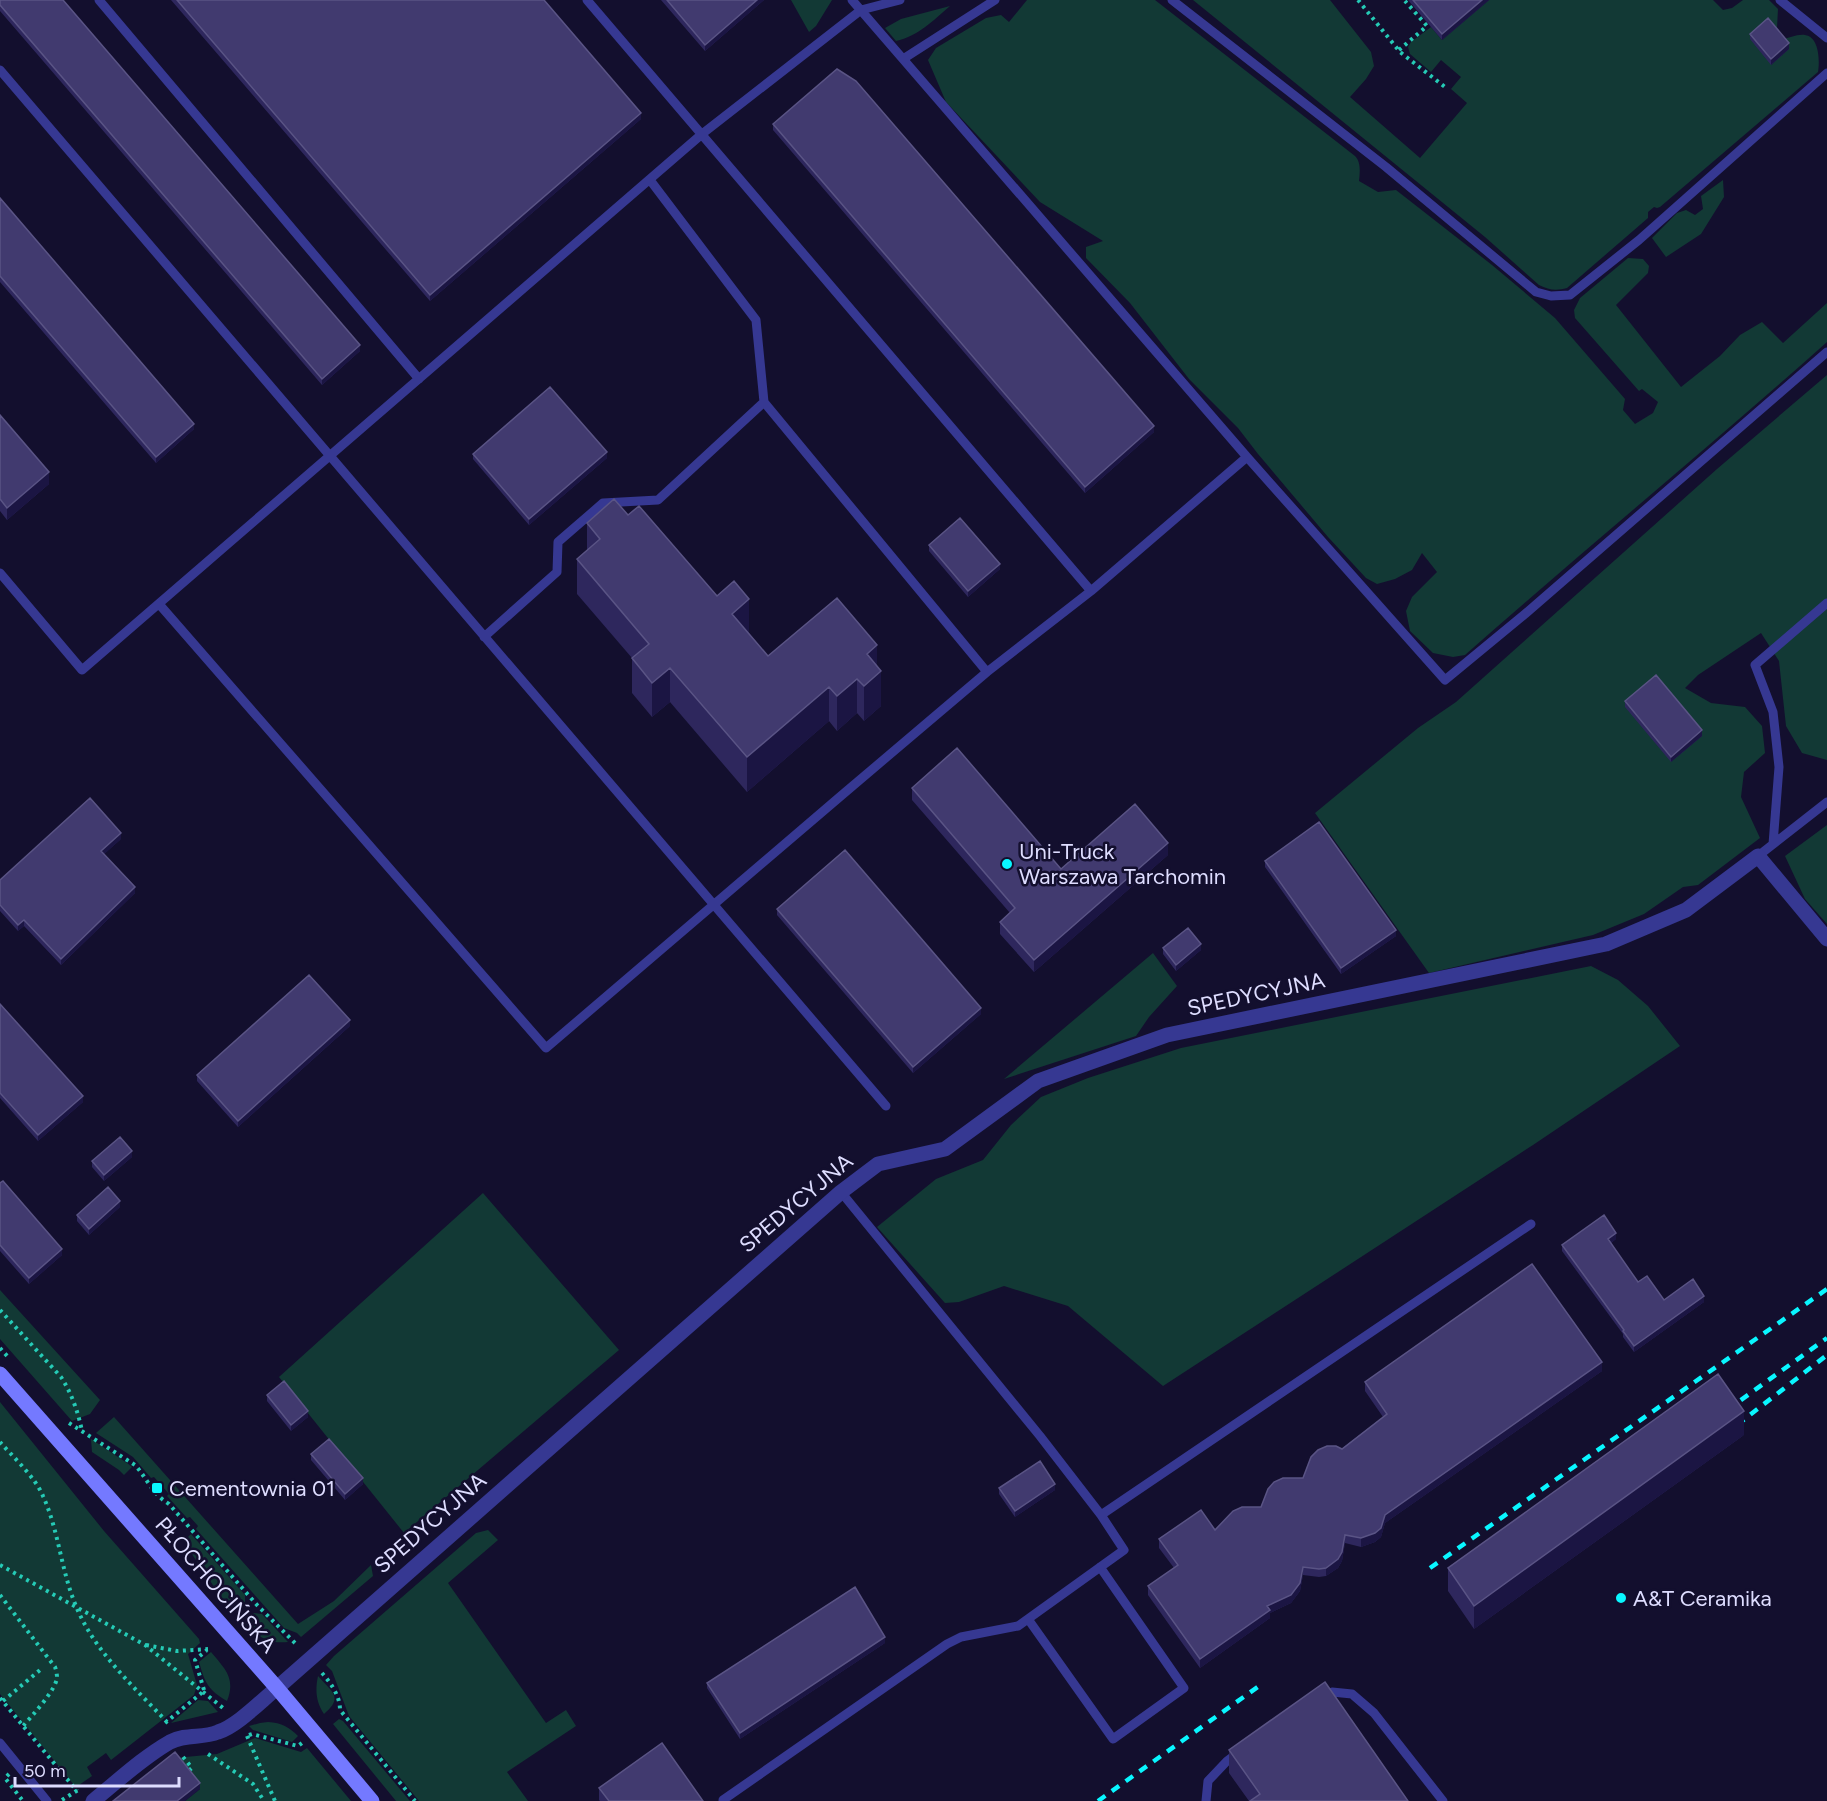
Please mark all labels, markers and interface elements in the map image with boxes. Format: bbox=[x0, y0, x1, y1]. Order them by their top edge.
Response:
place label: Uni-Truck Warszawa Tarchomin bbox=[1019, 838, 1226, 890]
marker: Uni-Truck Warszawa Tarchomin bbox=[1000, 857, 1014, 871]
street label: SPEDYCYJNA bbox=[1185, 966, 1327, 1022]
street label: SPEDYCYJNA bbox=[734, 1148, 858, 1258]
street label: SPEDYCYJNA bbox=[368, 1467, 492, 1579]
place label: Cementownia 01 bbox=[169, 1475, 335, 1502]
marker: Cementownia 01 bbox=[150, 1481, 164, 1495]
street label: PŁOCHOCIŃSKA bbox=[150, 1511, 282, 1659]
place label: A&T Ceramika bbox=[1633, 1585, 1772, 1612]
marker: A&T Ceramika bbox=[1614, 1591, 1628, 1605]
scale bar bbox=[15, 1750, 178, 1788]
text: 50 m bbox=[24, 1760, 66, 1782]

